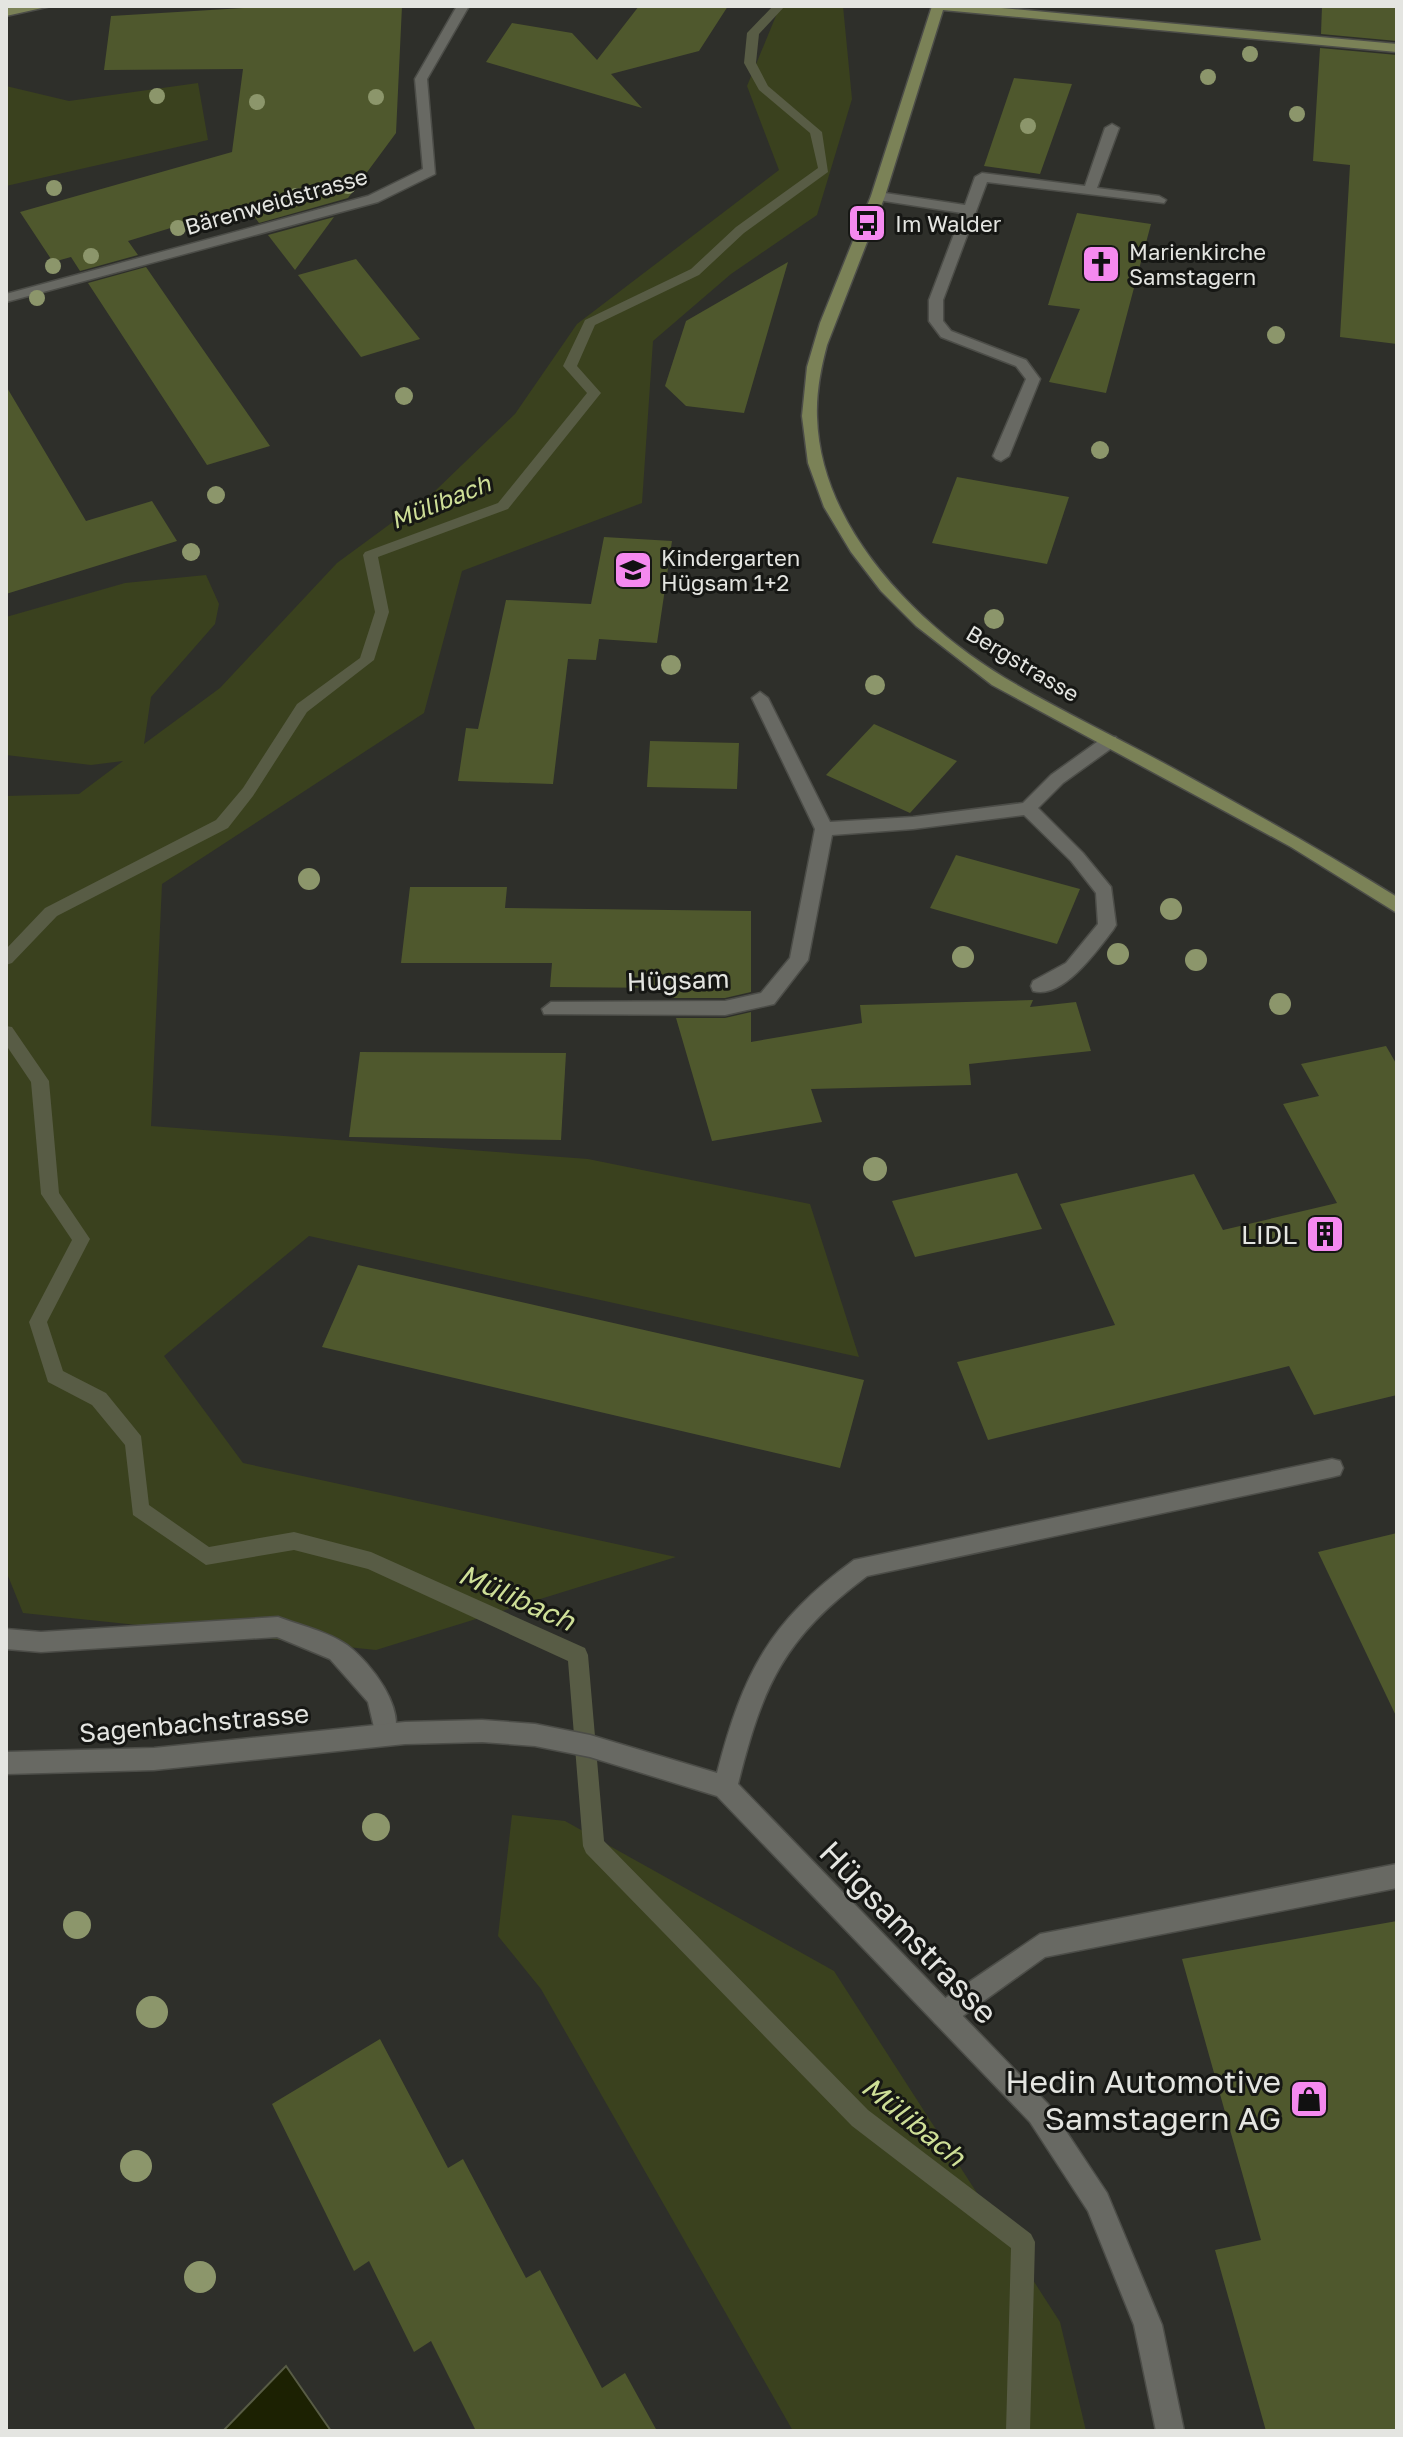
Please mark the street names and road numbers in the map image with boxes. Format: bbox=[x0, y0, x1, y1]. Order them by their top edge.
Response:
street label: Bärenweidstrasse bbox=[182, 162, 370, 240]
street label: Bergstrasse bbox=[962, 619, 1084, 707]
street label: Hügsam bbox=[626, 963, 730, 997]
street label: Sagenbachstrasse bbox=[78, 1698, 310, 1748]
street label: Hügsamstrasse bbox=[812, 1833, 1006, 2031]

